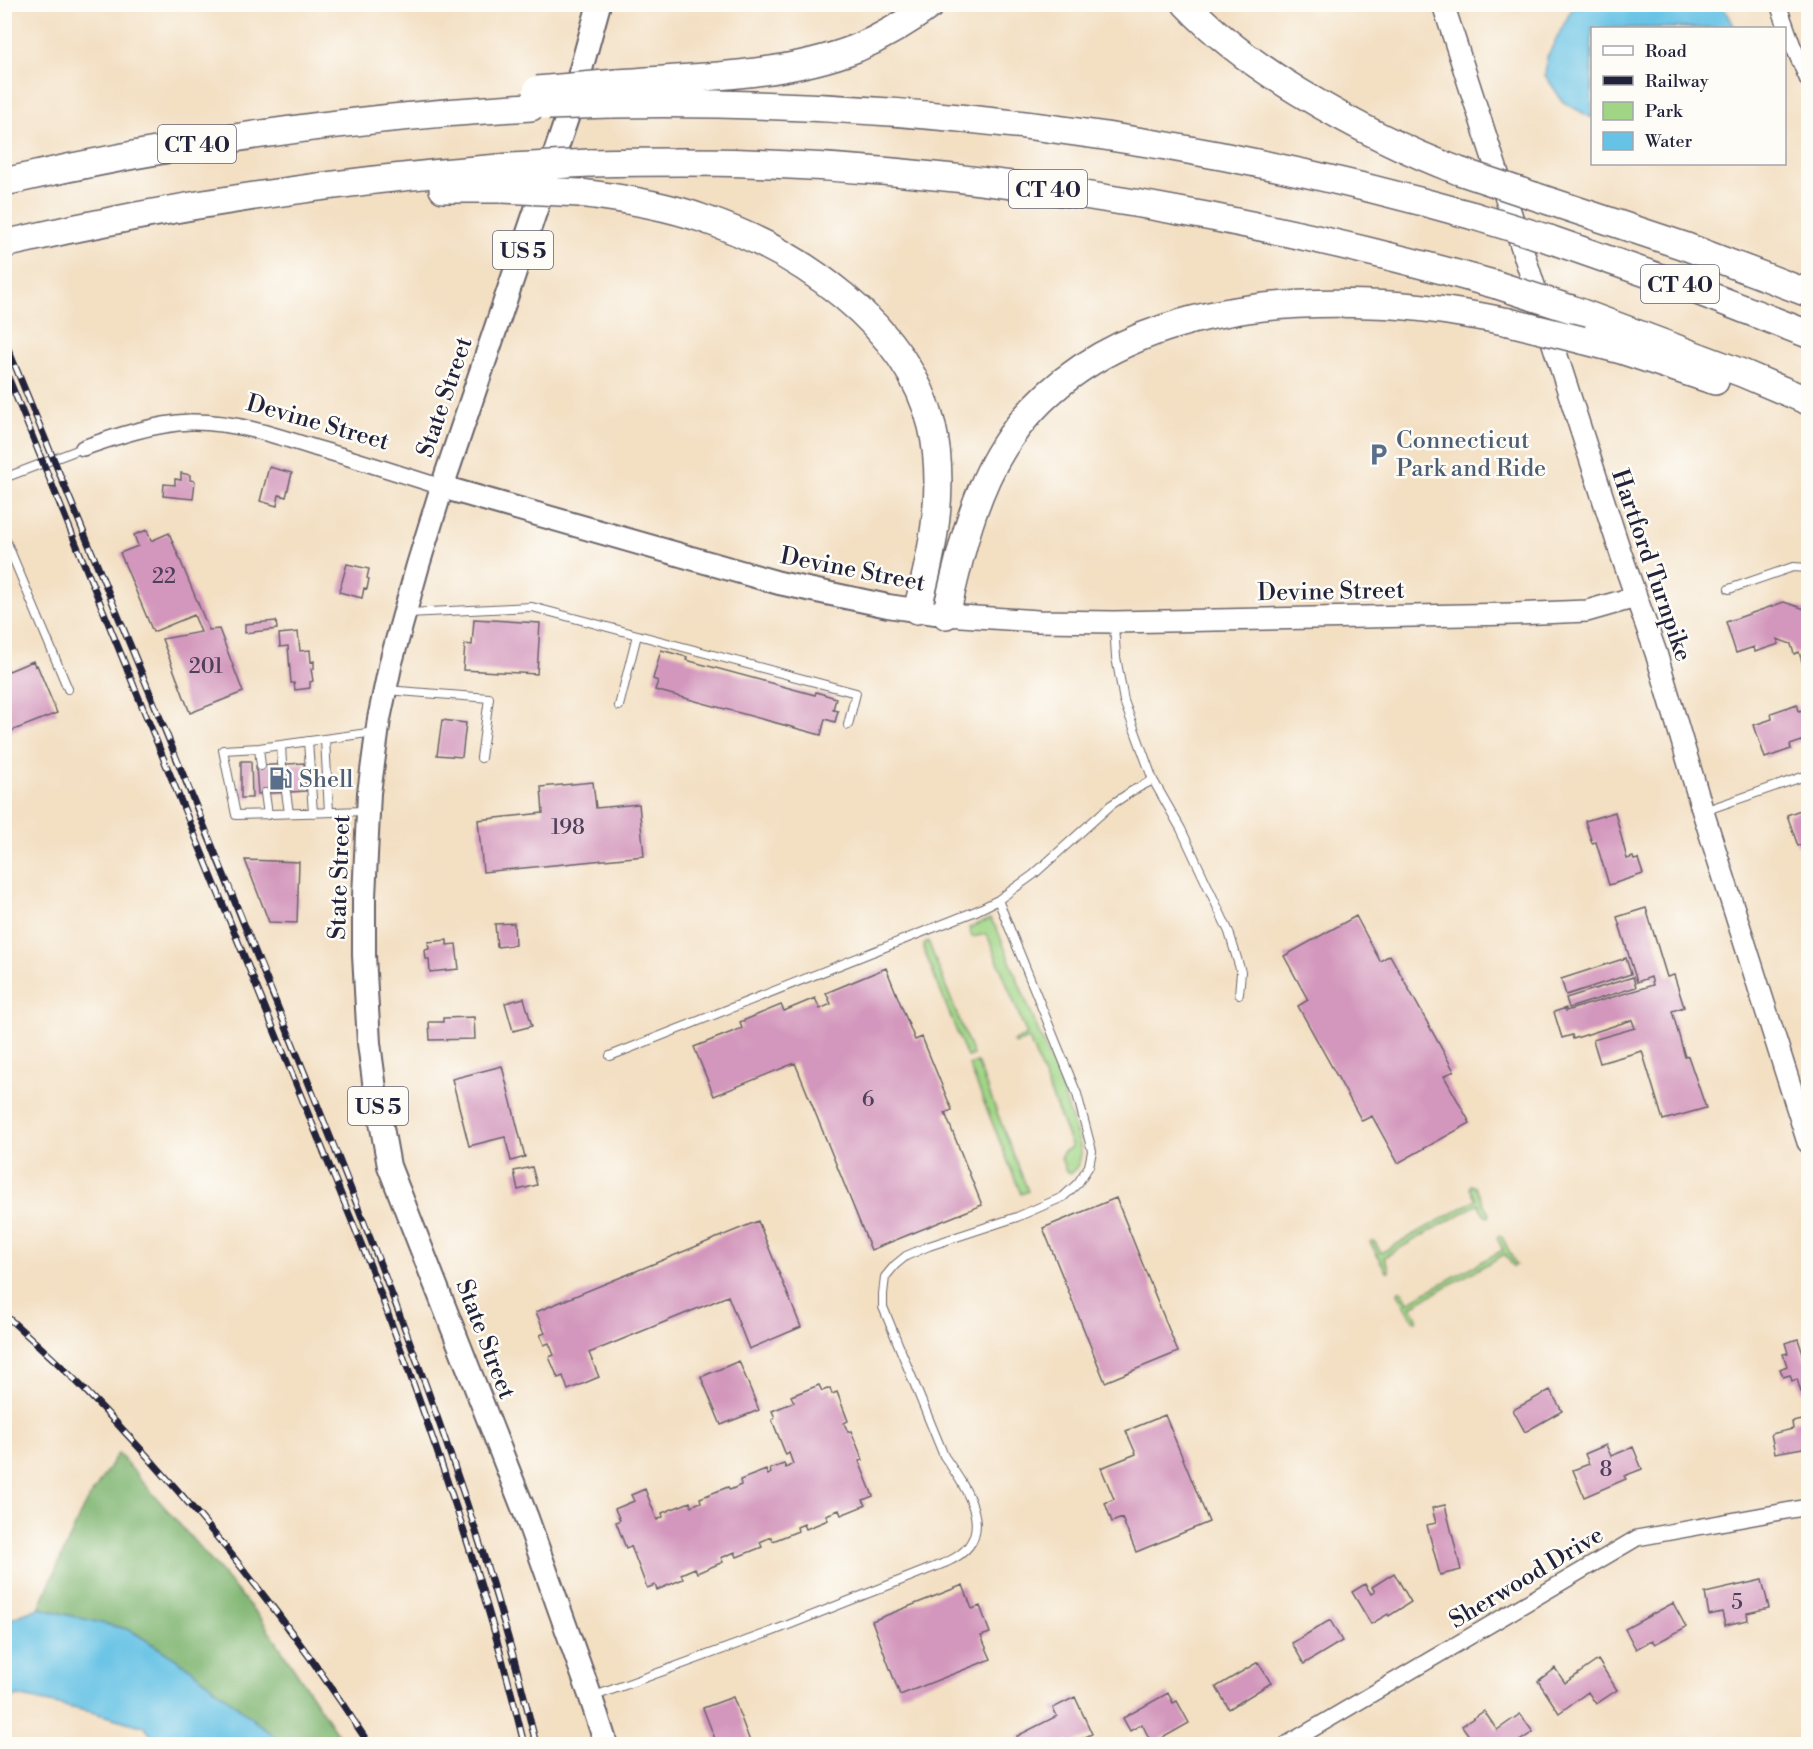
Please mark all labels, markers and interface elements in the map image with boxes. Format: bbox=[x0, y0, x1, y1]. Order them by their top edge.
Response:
legend bbox=[1591, 27, 1786, 165]
text: Road bbox=[1645, 40, 1688, 63]
text: Railway bbox=[1645, 70, 1709, 93]
text: Park bbox=[1645, 100, 1684, 123]
road number: CT 40 bbox=[158, 125, 236, 163]
text: Water bbox=[1644, 130, 1693, 153]
road number: CT 40 bbox=[1009, 170, 1087, 208]
road number: US 5 bbox=[493, 231, 553, 269]
road number: CT 40 bbox=[1641, 265, 1719, 303]
street label: State Street bbox=[410, 333, 480, 461]
street label: Devine Street bbox=[243, 388, 393, 458]
place label: Connecticut Park and Ride bbox=[1396, 426, 1546, 484]
parking icon: Connecticut Park and Ride bbox=[1365, 441, 1391, 467]
street label: Hartford Turnpike bbox=[1604, 465, 1698, 665]
street label: Devine Street bbox=[778, 541, 928, 599]
house number: 22 bbox=[152, 564, 176, 590]
street label: Devine Street bbox=[1257, 576, 1405, 608]
house number: 201 bbox=[189, 654, 223, 680]
place label: Shell bbox=[299, 765, 353, 795]
fuel station icon: Shell bbox=[268, 766, 294, 792]
street label: State Street bbox=[323, 813, 357, 940]
house number: 198 bbox=[551, 815, 585, 841]
road number: US 5 bbox=[348, 1087, 408, 1125]
house number: 6 bbox=[862, 1087, 875, 1113]
street label: State Street bbox=[449, 1275, 522, 1404]
house number: 8 bbox=[1600, 1457, 1612, 1483]
street label: Sherwood Drive bbox=[1444, 1520, 1609, 1636]
house number: 5 bbox=[1731, 1590, 1743, 1616]

